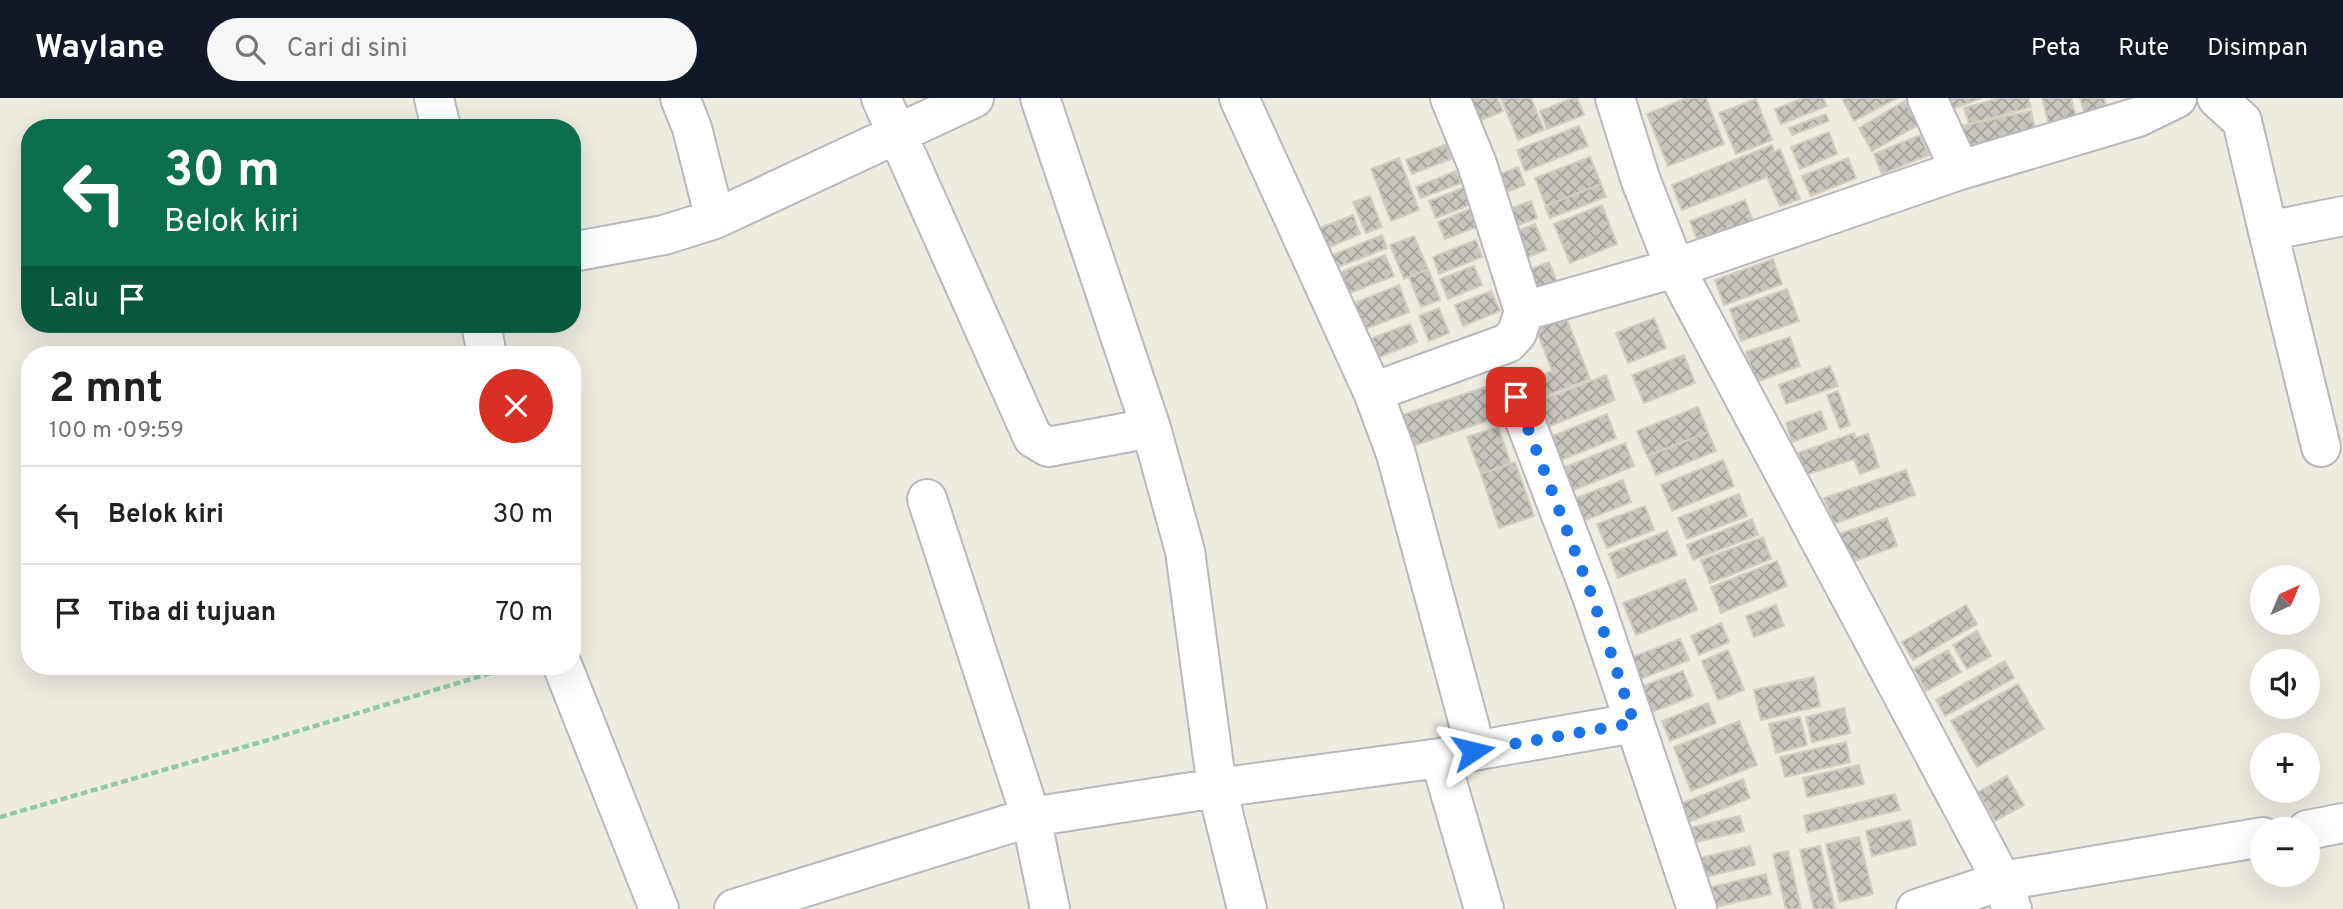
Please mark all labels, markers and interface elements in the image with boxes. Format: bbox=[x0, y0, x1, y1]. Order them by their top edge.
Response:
search box bbox=[207, 18, 697, 81]
text: Waylane bbox=[35, 28, 165, 70]
icon: search bbox=[231, 30, 269, 68]
text: Cari di sini bbox=[287, 33, 408, 66]
text: Peta bbox=[2031, 34, 2080, 64]
text: Rute bbox=[2118, 34, 2169, 64]
text: Disimpan bbox=[2207, 34, 2308, 64]
text: 30 m bbox=[164, 142, 280, 204]
icon: left bbox=[49, 147, 140, 238]
text: Belok kiri bbox=[164, 203, 299, 243]
icon: arrive bbox=[113, 280, 151, 318]
text: Lalu bbox=[49, 283, 99, 316]
text: 2 mnt bbox=[49, 364, 163, 417]
pin bbox=[1486, 367, 1546, 427]
button: close bbox=[479, 369, 553, 443]
icon: arrive bbox=[1497, 378, 1535, 416]
text: 100 m · 09:59 bbox=[49, 417, 184, 446]
icon: left bbox=[49, 496, 87, 534]
text: Belok kiri bbox=[108, 499, 224, 532]
text: 30 m bbox=[493, 499, 553, 532]
north arrow bbox=[2250, 565, 2320, 635]
map controls bbox=[2250, 565, 2320, 887]
icon: arrive bbox=[49, 594, 87, 632]
text: Tiba di tujuan bbox=[108, 597, 276, 630]
text: 70 m bbox=[495, 597, 553, 630]
button: sound bbox=[2250, 649, 2320, 719]
position arrow bbox=[1436, 714, 1510, 788]
button: + bbox=[2250, 733, 2320, 803]
button: − bbox=[2250, 817, 2320, 887]

